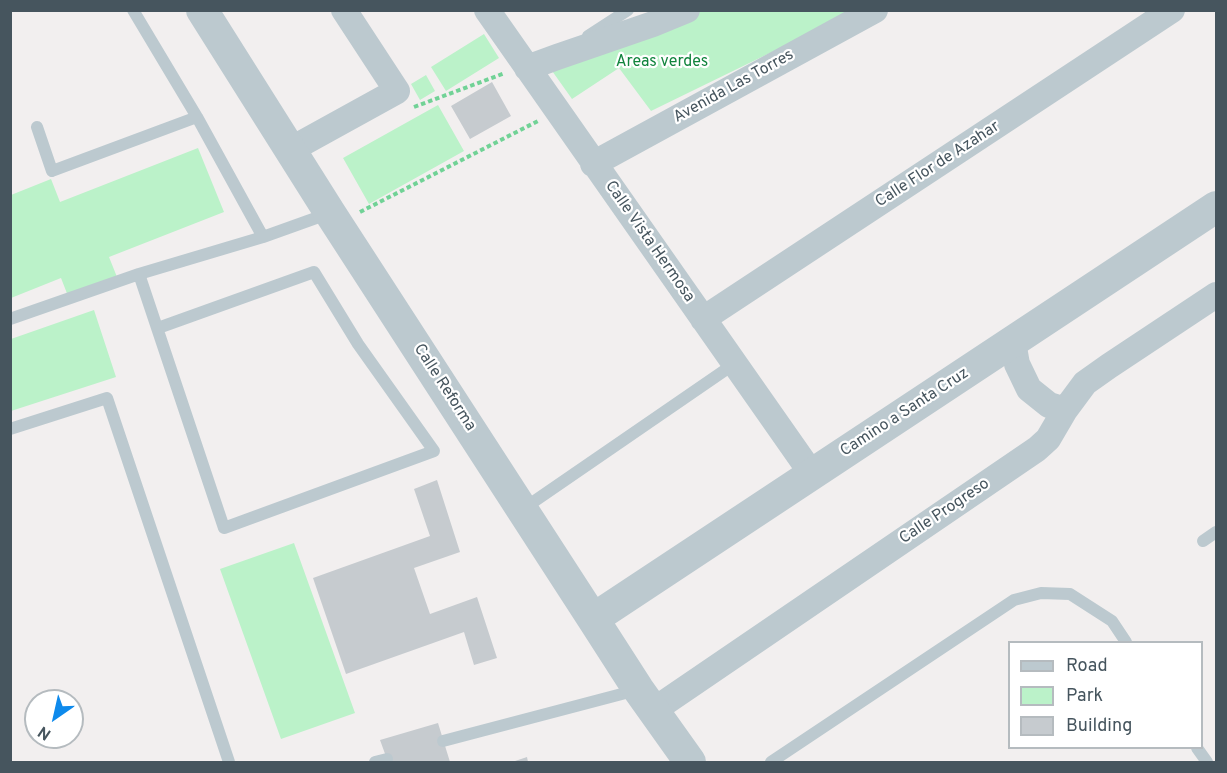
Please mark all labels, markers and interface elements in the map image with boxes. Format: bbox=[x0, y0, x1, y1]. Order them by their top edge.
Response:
street label: Avenida Las Torres bbox=[671, 46, 797, 128]
park label: Areas verdes bbox=[616, 53, 708, 73]
street label: Calle Flor de Azahar bbox=[872, 118, 1004, 212]
street label: Calle Vista Hermosa bbox=[600, 178, 698, 306]
street label: Calle Reforma bbox=[409, 341, 479, 435]
street label: Camino a Santa Cruz bbox=[837, 364, 973, 462]
street label: Calle Progreso bbox=[896, 475, 994, 549]
legend bbox=[1008, 641, 1203, 749]
text: Road bbox=[1066, 655, 1108, 678]
text: Park bbox=[1066, 685, 1103, 708]
north arrow bbox=[24, 689, 84, 749]
text: Building bbox=[1066, 715, 1132, 738]
text: N bbox=[35, 721, 55, 744]

